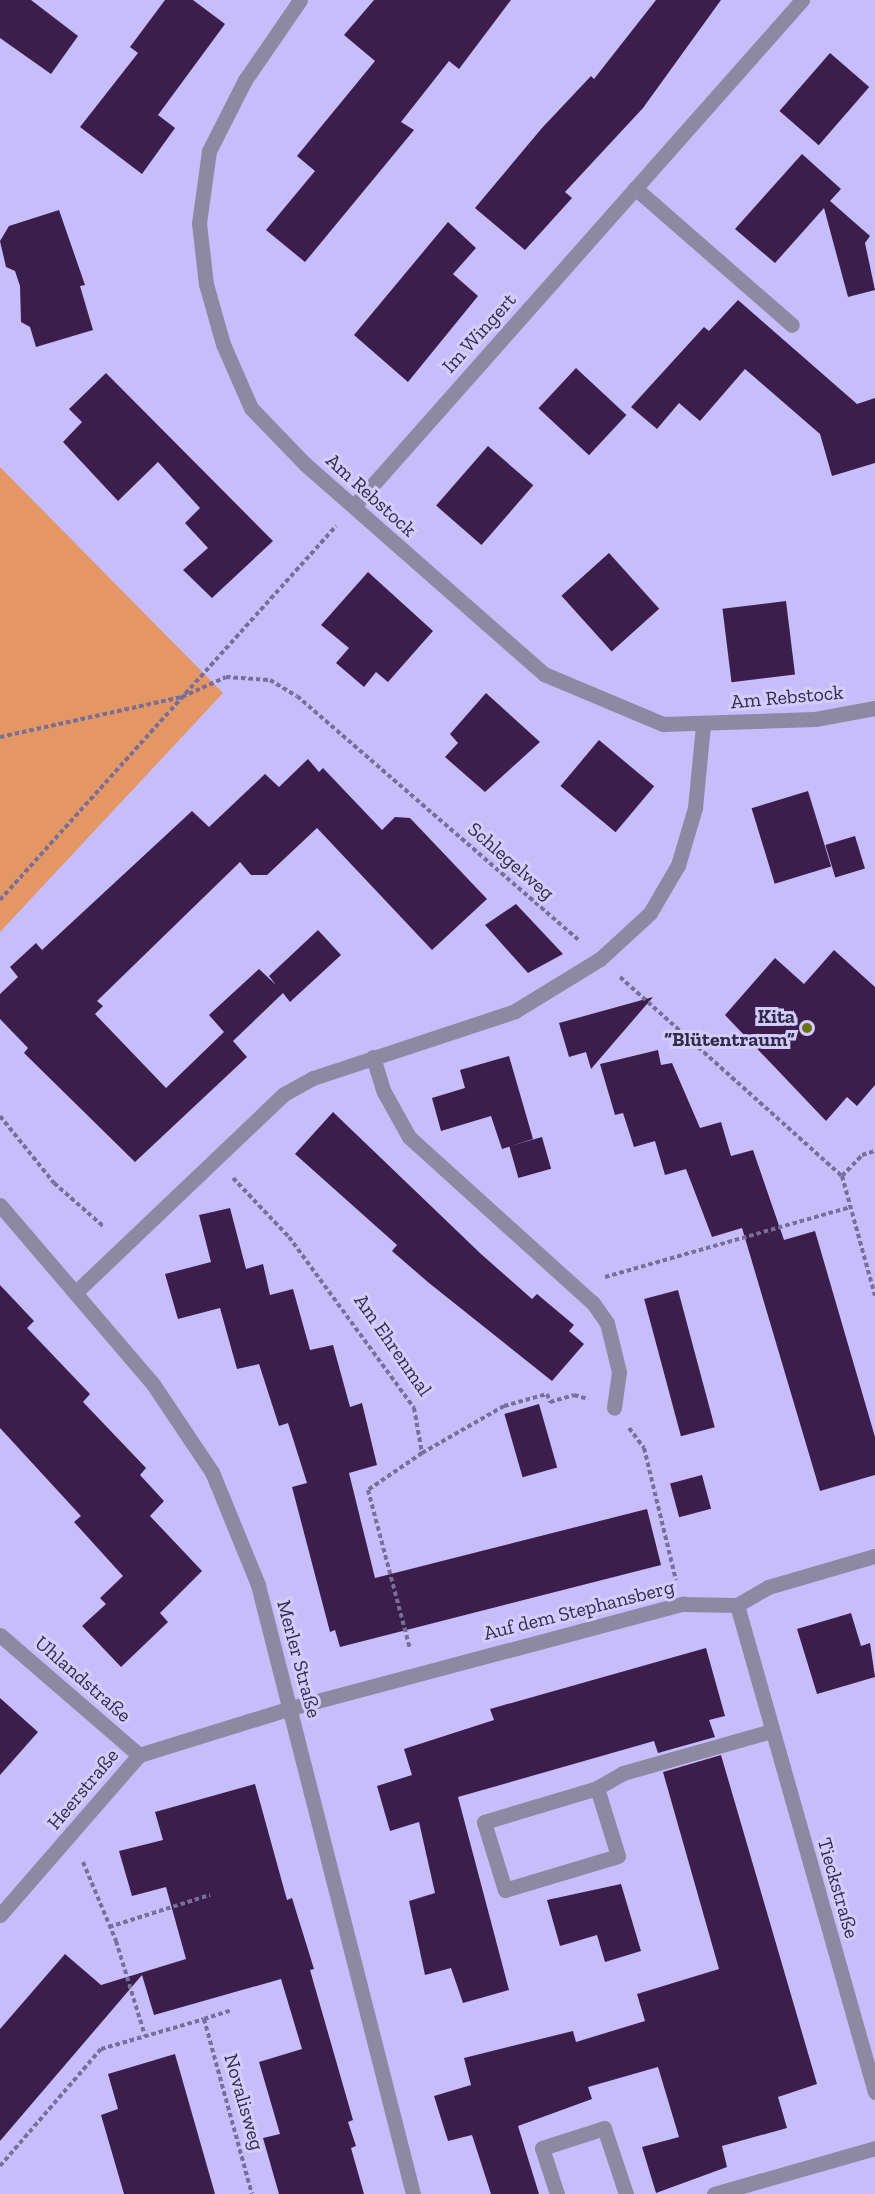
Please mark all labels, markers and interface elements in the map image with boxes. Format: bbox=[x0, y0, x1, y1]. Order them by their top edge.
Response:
street label: Im Wingert bbox=[437, 288, 521, 378]
street label: Am Rebstock bbox=[321, 448, 421, 542]
street label: Am Rebstock bbox=[730, 680, 844, 714]
street label: Schlegelweg bbox=[463, 817, 559, 905]
place label: Kita “Blütentraum” bbox=[664, 1005, 795, 1052]
marker: Kita “Blütentraum” bbox=[800, 1021, 814, 1035]
street label: Am Ehrenmal bbox=[349, 1289, 437, 1401]
street label: Auf dem Stephansberg bbox=[481, 1575, 677, 1645]
street label: Merler Straße bbox=[272, 1597, 326, 1721]
street label: Uhlandstraße bbox=[30, 1631, 136, 1727]
street label: Heerstraße bbox=[42, 1744, 124, 1834]
street label: Tieckstraße bbox=[812, 1835, 864, 1941]
street label: Novalisweg bbox=[219, 2051, 269, 2153]

